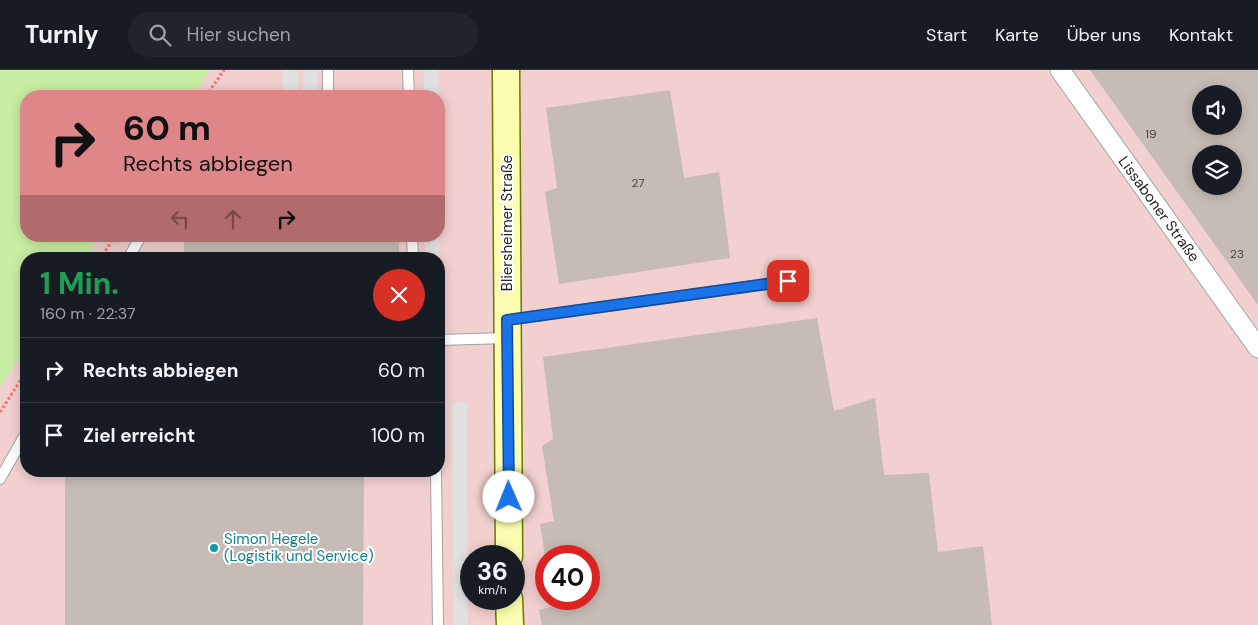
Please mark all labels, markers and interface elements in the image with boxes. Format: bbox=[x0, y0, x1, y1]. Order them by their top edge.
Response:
search box bbox=[128, 12, 478, 57]
text: Turnly bbox=[25, 19, 98, 50]
icon: search bbox=[146, 21, 174, 49]
text: Hier suchen bbox=[186, 22, 291, 47]
text: Start bbox=[926, 23, 967, 47]
text: Karte bbox=[995, 23, 1039, 47]
text: Über uns bbox=[1067, 23, 1141, 47]
text: Kontakt bbox=[1169, 23, 1233, 47]
map controls bbox=[1192, 85, 1242, 195]
button: sound bbox=[1192, 85, 1242, 135]
text: 60 m bbox=[123, 105, 211, 151]
icon: right bbox=[40, 110, 105, 175]
house number: 19 bbox=[1145, 126, 1157, 142]
button: layers bbox=[1192, 145, 1242, 195]
text: Rechts abbiegen bbox=[123, 149, 293, 178]
street label: Lissaboner Straße bbox=[1114, 152, 1204, 266]
street label: Bliersheimer Straße bbox=[497, 155, 517, 291]
house number: 27 bbox=[631, 175, 645, 191]
icon: left bbox=[166, 205, 194, 233]
icon: ahead bbox=[219, 205, 247, 233]
icon: right bbox=[272, 205, 300, 233]
house number: 23 bbox=[1230, 246, 1244, 262]
pin bbox=[767, 260, 809, 302]
text: 1 Min. bbox=[40, 264, 119, 303]
icon: arrive bbox=[774, 267, 802, 295]
button: close bbox=[373, 269, 425, 321]
text: 160 m · 22:37 bbox=[40, 303, 136, 324]
icon: right bbox=[40, 356, 68, 384]
text: Rechts abbiegen bbox=[83, 358, 238, 383]
text: 60 m bbox=[378, 358, 425, 383]
icon: arrive bbox=[40, 421, 68, 449]
text: Ziel erreicht bbox=[83, 423, 195, 448]
text: 100 m bbox=[371, 423, 425, 448]
position arrow bbox=[482, 470, 534, 522]
place label: Simon Hegele (Logistik und Service) bbox=[224, 529, 374, 566]
marker: Simon Hegele (Logistik und Service) bbox=[208, 542, 220, 554]
speed limit sign: 40 bbox=[535, 545, 600, 610]
text: 36 bbox=[477, 555, 508, 588]
text: km/h bbox=[478, 582, 507, 598]

